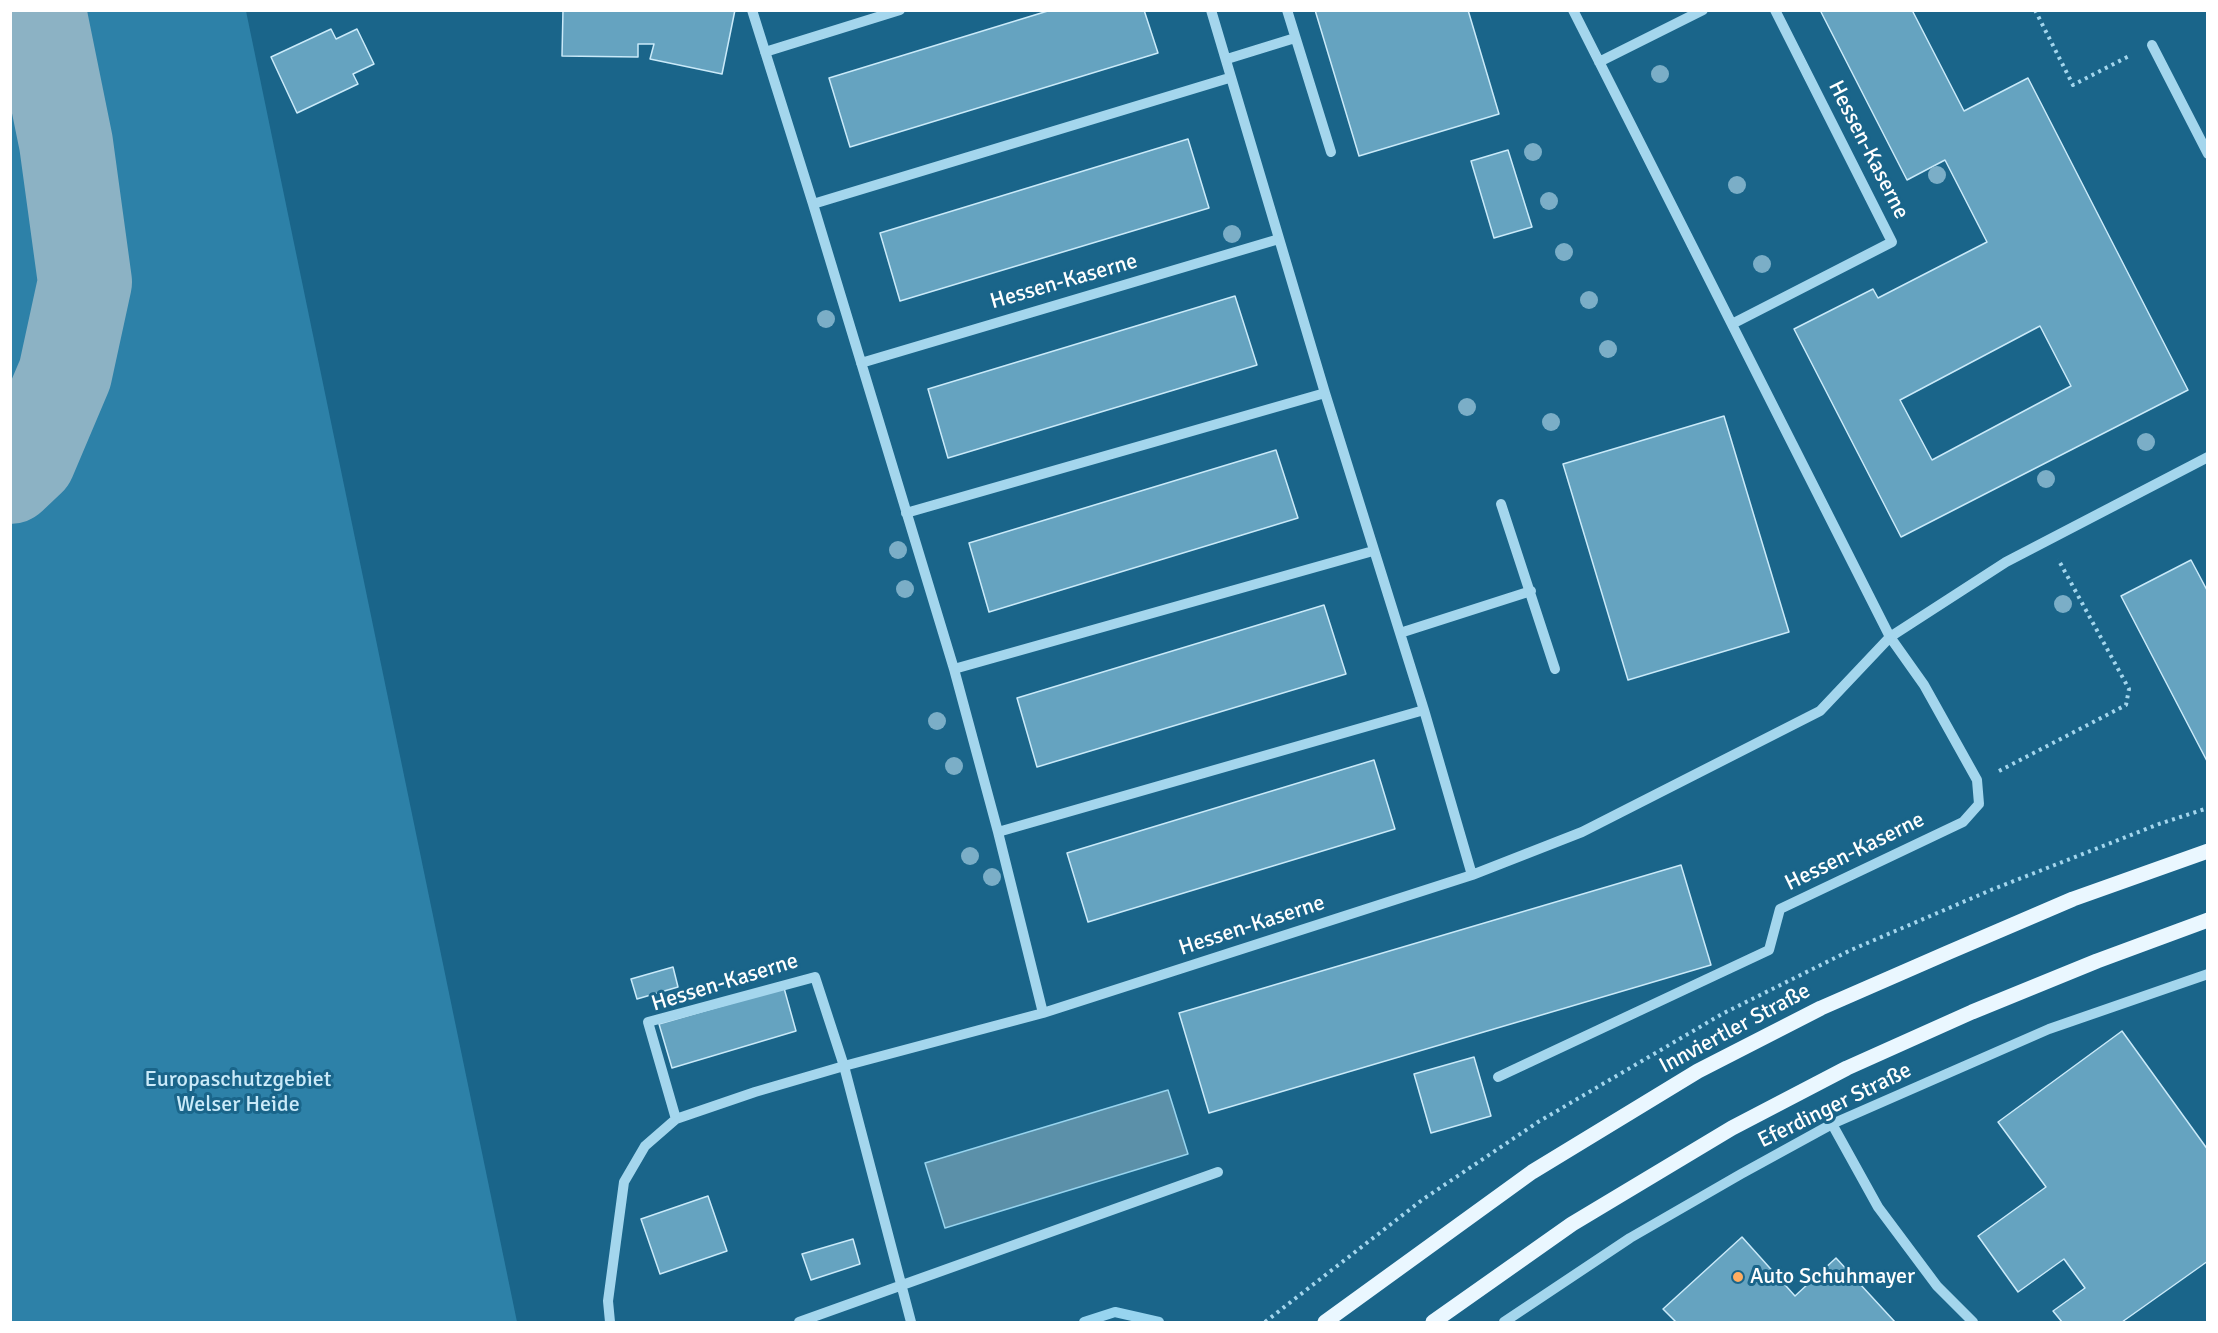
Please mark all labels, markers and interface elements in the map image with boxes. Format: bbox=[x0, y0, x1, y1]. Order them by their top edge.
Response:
street label: Hessen-Kaserne bbox=[1822, 76, 1914, 224]
street label: Hessen-Kaserne bbox=[987, 248, 1141, 316]
street label: Hessen-Kaserne bbox=[1781, 807, 1929, 897]
street label: Hessen-Kaserne bbox=[1176, 890, 1328, 962]
street label: Hessen-Kaserne bbox=[649, 948, 801, 1018]
street label: Innviertler Straße bbox=[1655, 978, 1815, 1080]
street label: Eferdinger Straße bbox=[1754, 1057, 1916, 1155]
park label: Europaschutzgebiet Welser Heide bbox=[145, 1067, 331, 1118]
place label: Auto Schuhmayer bbox=[1750, 1264, 1915, 1290]
marker: Auto Schuhmayer bbox=[1731, 1270, 1745, 1284]

